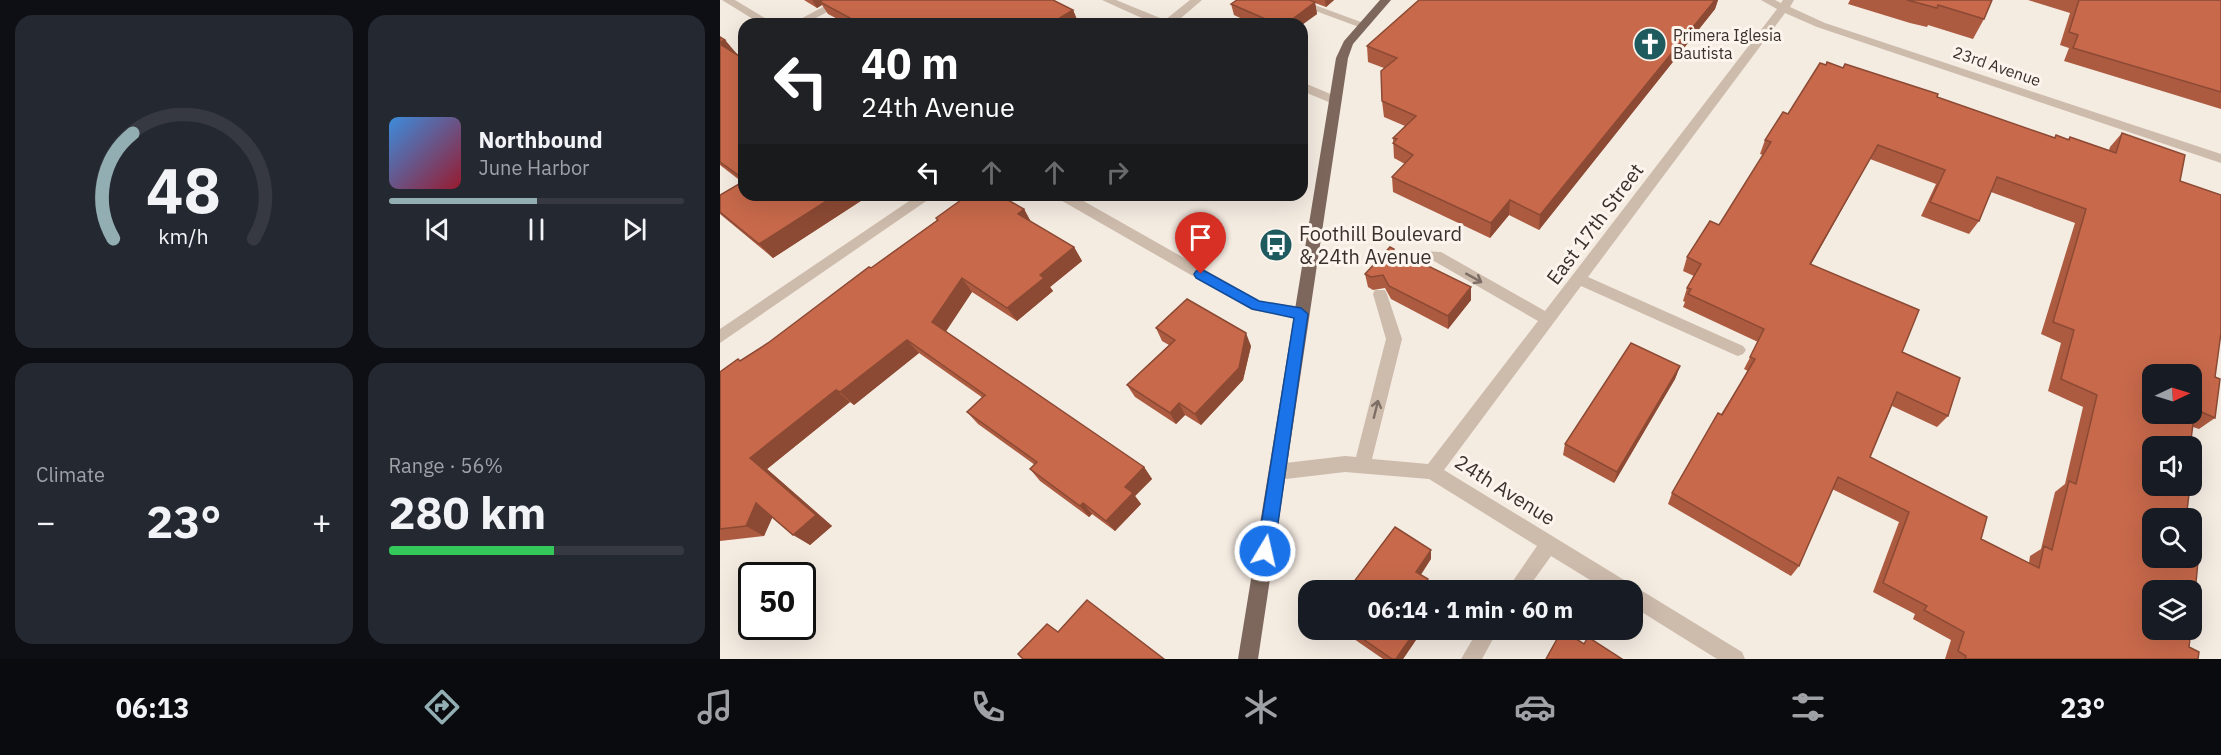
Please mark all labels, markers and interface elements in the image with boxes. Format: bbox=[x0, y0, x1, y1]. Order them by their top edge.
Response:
place label: Primera Iglesia Bautista bbox=[1673, 25, 1782, 63]
church icon: Primera Iglesia Bautista bbox=[1632, 26, 1668, 62]
text: 40 m bbox=[861, 36, 959, 91]
icon: left bbox=[762, 42, 840, 120]
street label: 23rd Avenue bbox=[1951, 42, 2044, 90]
text: 24th Avenue bbox=[861, 89, 1015, 124]
text: Northbound bbox=[479, 125, 603, 154]
text: 48 bbox=[146, 149, 221, 230]
text: June Harbor bbox=[479, 154, 589, 181]
icon: left bbox=[912, 156, 945, 189]
icon: ahead bbox=[975, 156, 1008, 189]
icon: ahead bbox=[1038, 156, 1071, 189]
icon: right bbox=[1101, 156, 1134, 189]
street label: East 17th Street bbox=[1540, 157, 1649, 290]
pin bbox=[1175, 212, 1226, 274]
icon: previous bbox=[421, 213, 454, 246]
icon: pause bbox=[520, 213, 553, 246]
icon: next bbox=[618, 213, 651, 246]
place label: Foothill Boulevard & 24th Avenue bbox=[1299, 220, 1462, 270]
icon: arrive bbox=[1184, 221, 1217, 254]
text: km/h bbox=[159, 222, 209, 250]
bus stop icon: Foothill Boulevard & 24th Avenue bbox=[1258, 227, 1294, 263]
one-way arrow bbox=[1465, 273, 1483, 284]
north arrow bbox=[2142, 364, 2202, 424]
map controls bbox=[2142, 364, 2202, 640]
one-way arrow bbox=[1370, 400, 1382, 419]
button: sound bbox=[2142, 436, 2202, 496]
street label: 24th Avenue bbox=[1450, 448, 1561, 531]
text: Range · 56% bbox=[389, 452, 503, 479]
text: Climate bbox=[36, 461, 105, 488]
text: 280 km bbox=[389, 483, 546, 541]
text: 23° bbox=[146, 492, 221, 550]
text: − bbox=[36, 500, 56, 543]
text: + bbox=[312, 500, 332, 543]
button: search bbox=[2142, 508, 2202, 568]
position arrow bbox=[1233, 519, 1297, 583]
speed limit sign: 50 bbox=[738, 562, 816, 640]
button: layers bbox=[2142, 580, 2202, 640]
text: 06:14 · 1 min · 60 m bbox=[1368, 595, 1573, 624]
icon: directions bbox=[421, 686, 463, 728]
icon: music bbox=[694, 686, 736, 728]
icon: phone bbox=[967, 686, 1009, 728]
icon: climate bbox=[1240, 686, 1282, 728]
icon: car bbox=[1514, 686, 1556, 728]
icon: filters bbox=[1787, 686, 1829, 728]
text: 06:13 bbox=[116, 690, 189, 725]
text: 23° bbox=[2060, 690, 2105, 725]

